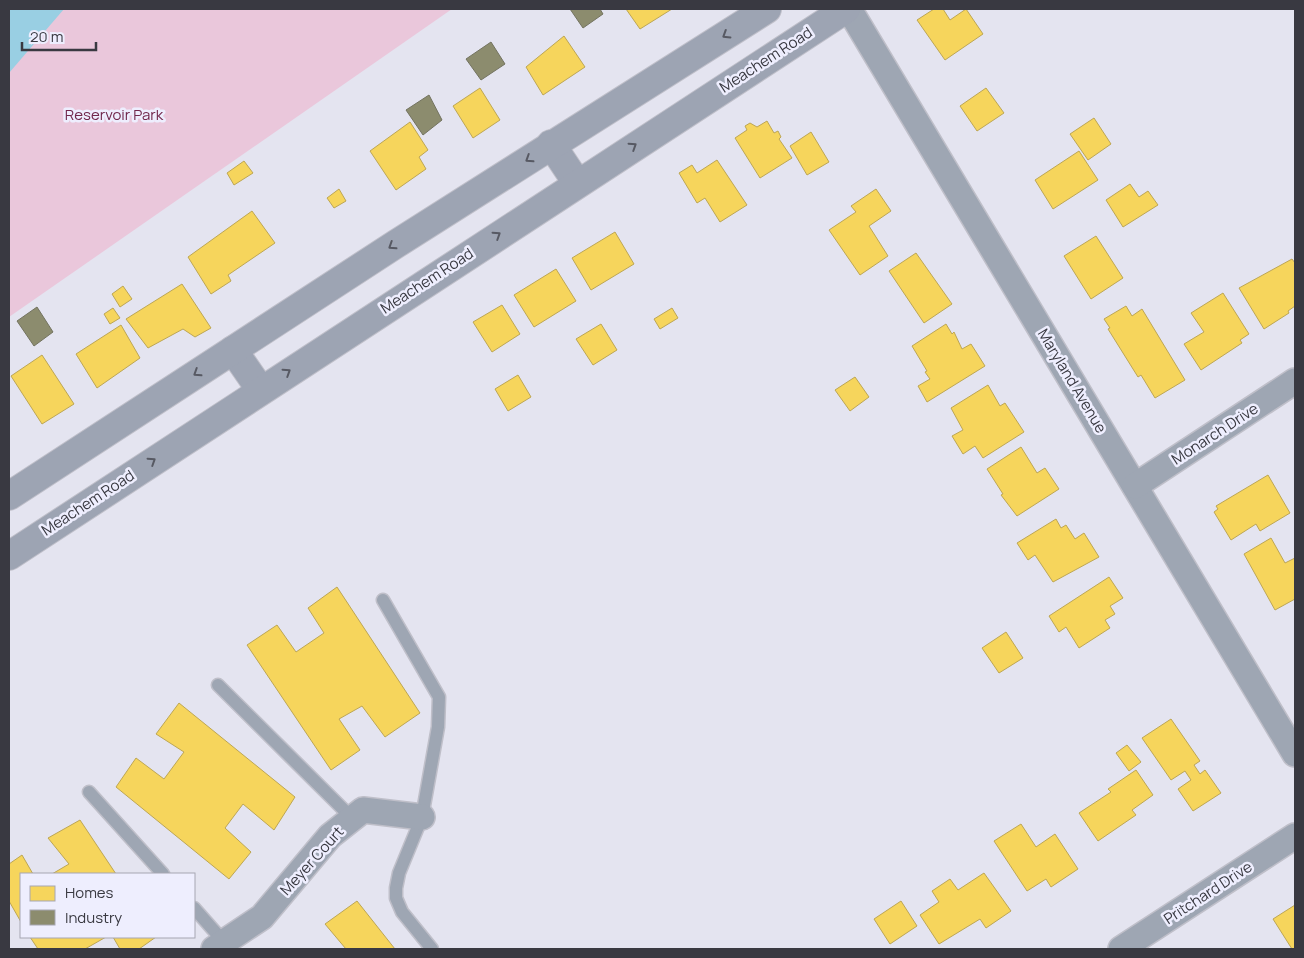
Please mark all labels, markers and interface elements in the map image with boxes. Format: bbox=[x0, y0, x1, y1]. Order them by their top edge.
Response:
scale bar bbox=[22, 20, 96, 52]
street label: Meachem Road bbox=[715, 22, 816, 97]
text: 20 m bbox=[30, 26, 63, 47]
one-way arrow bbox=[722, 28, 731, 38]
park label: Reservoir Park bbox=[65, 104, 164, 125]
one-way arrow bbox=[628, 143, 637, 153]
one-way arrow bbox=[525, 152, 534, 162]
one-way arrow bbox=[491, 232, 500, 241]
one-way arrow bbox=[388, 240, 398, 249]
street label: Meachem Road bbox=[376, 243, 477, 318]
street label: Maryland Avenue bbox=[1033, 325, 1112, 437]
one-way arrow bbox=[194, 367, 203, 376]
one-way arrow bbox=[282, 369, 291, 378]
street label: Monarch Drive bbox=[1167, 398, 1262, 469]
one-way arrow bbox=[146, 458, 155, 467]
street label: Meachem Road bbox=[37, 465, 138, 540]
street label: Meyer Court bbox=[275, 822, 348, 900]
street label: Pritchard Drive bbox=[1159, 856, 1256, 929]
legend bbox=[20, 873, 195, 938]
text: Homes bbox=[65, 882, 114, 903]
text: Industry bbox=[65, 907, 122, 928]

